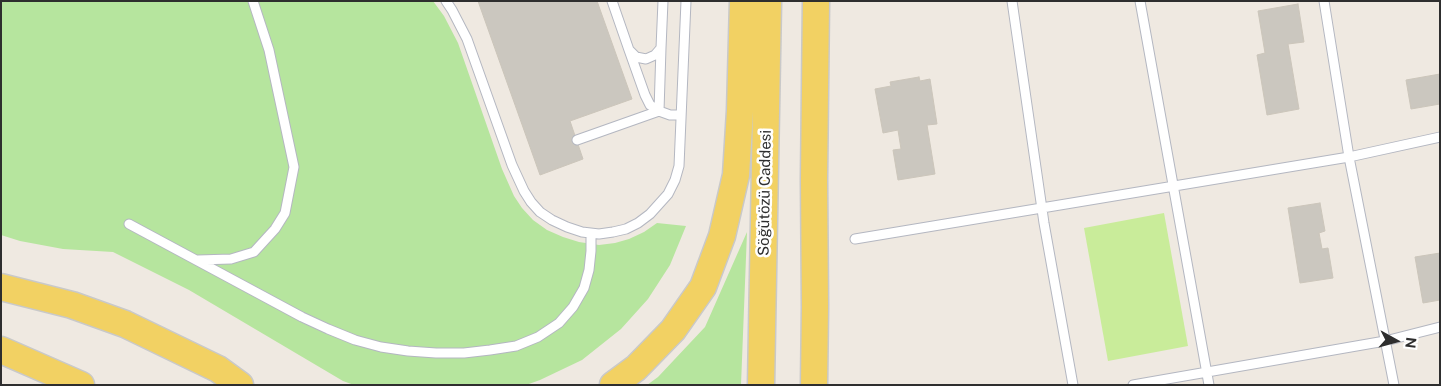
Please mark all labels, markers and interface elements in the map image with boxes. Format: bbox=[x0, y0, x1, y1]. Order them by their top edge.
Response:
street label: Söğütözü Caddesi bbox=[755, 130, 775, 256]
north arrow bbox=[1371, 316, 1421, 366]
text: N bbox=[1402, 336, 1419, 349]

